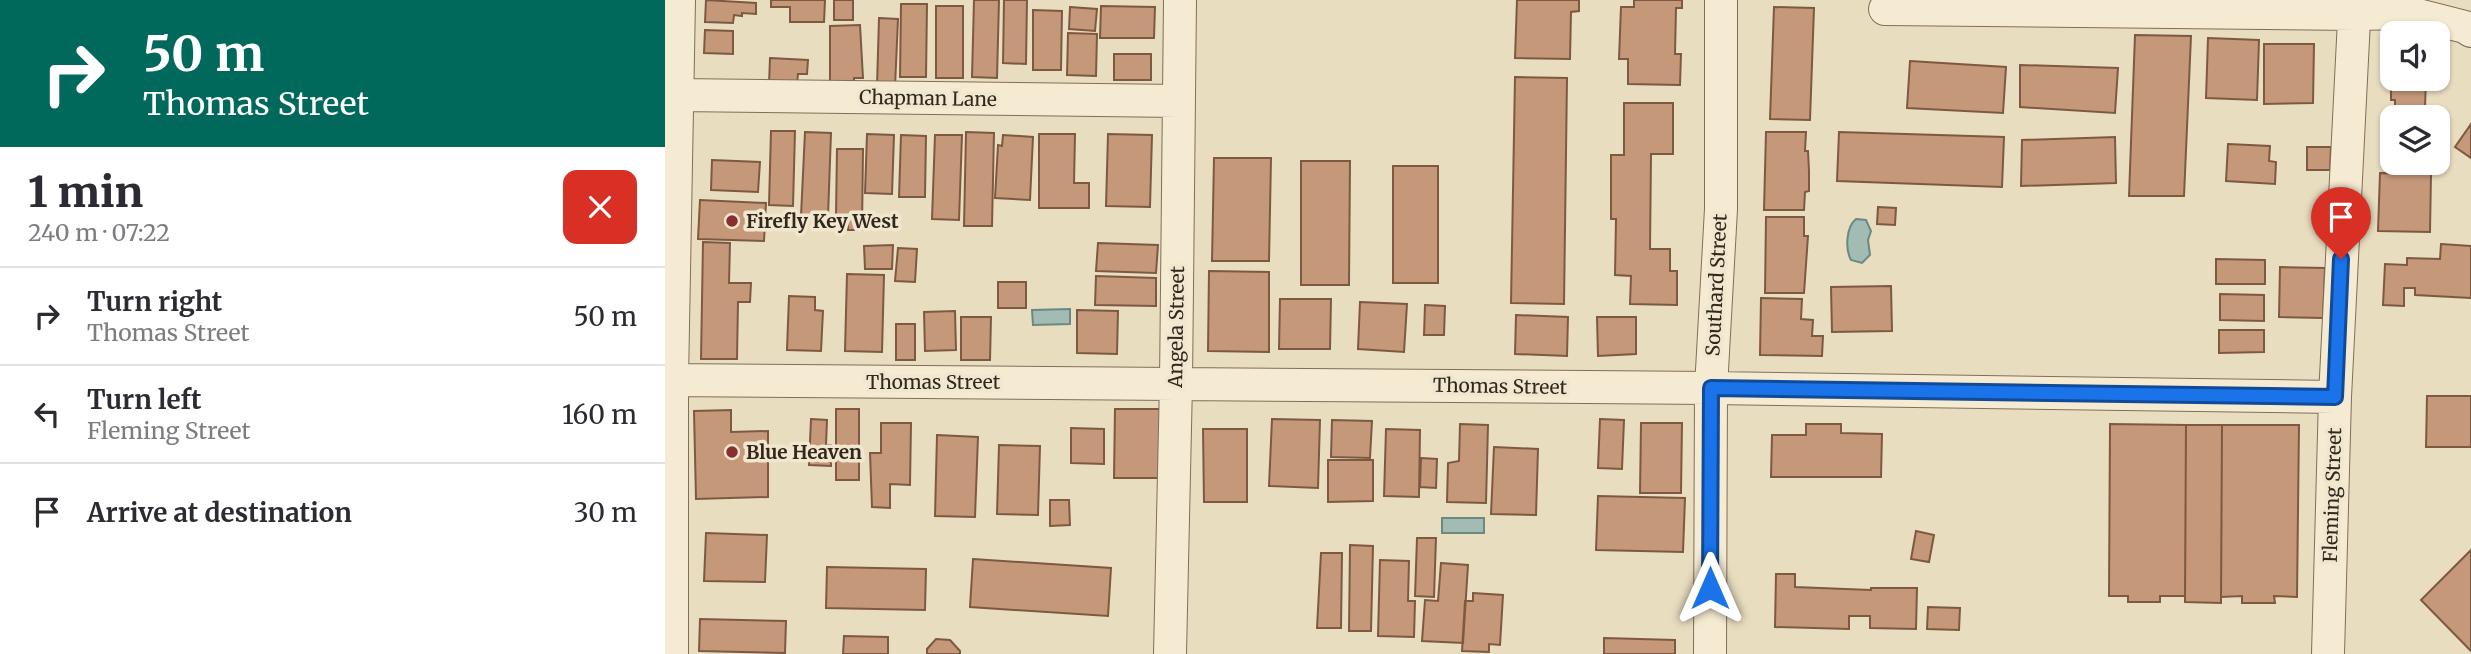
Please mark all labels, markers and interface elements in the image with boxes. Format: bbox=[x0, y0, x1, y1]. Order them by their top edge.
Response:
map controls bbox=[2380, 21, 2450, 175]
button: sound bbox=[2380, 21, 2450, 91]
text: 50 m bbox=[143, 23, 264, 84]
icon: right bbox=[28, 28, 119, 119]
text: Thomas Street bbox=[143, 84, 369, 124]
street label: Chapman Lane bbox=[859, 85, 997, 111]
button: layers bbox=[2380, 105, 2450, 175]
text: 1 min bbox=[28, 166, 143, 218]
button: close bbox=[563, 170, 637, 244]
pin bbox=[2311, 187, 2371, 259]
icon: arrive bbox=[2322, 198, 2360, 236]
place label: Firefly Key West bbox=[746, 209, 899, 233]
marker: Firefly Key West bbox=[724, 213, 740, 229]
street label: Southard Street bbox=[1700, 213, 1732, 357]
text: 240 m · 07:22 bbox=[28, 218, 170, 247]
street label: Angela Street bbox=[1163, 265, 1189, 389]
text: Turn right bbox=[87, 285, 222, 318]
icon: right bbox=[28, 297, 66, 335]
text: 50 m bbox=[573, 300, 637, 333]
text: Thomas Street bbox=[87, 318, 249, 347]
street label: Thomas Street bbox=[866, 370, 1001, 394]
street label: Thomas Street bbox=[1433, 373, 1568, 399]
text: Turn left bbox=[87, 383, 201, 416]
icon: left bbox=[28, 395, 66, 433]
text: 160 m bbox=[562, 398, 637, 431]
text: Fleming Street bbox=[87, 416, 251, 445]
street label: Fleming Street bbox=[2318, 426, 2346, 563]
place label: Blue Heaven bbox=[746, 440, 862, 464]
marker: Blue Heaven bbox=[724, 444, 740, 460]
icon: arrive bbox=[28, 493, 66, 531]
text: Arrive at destination bbox=[87, 496, 352, 529]
text: 30 m bbox=[574, 496, 637, 529]
position arrow bbox=[1673, 551, 1747, 625]

